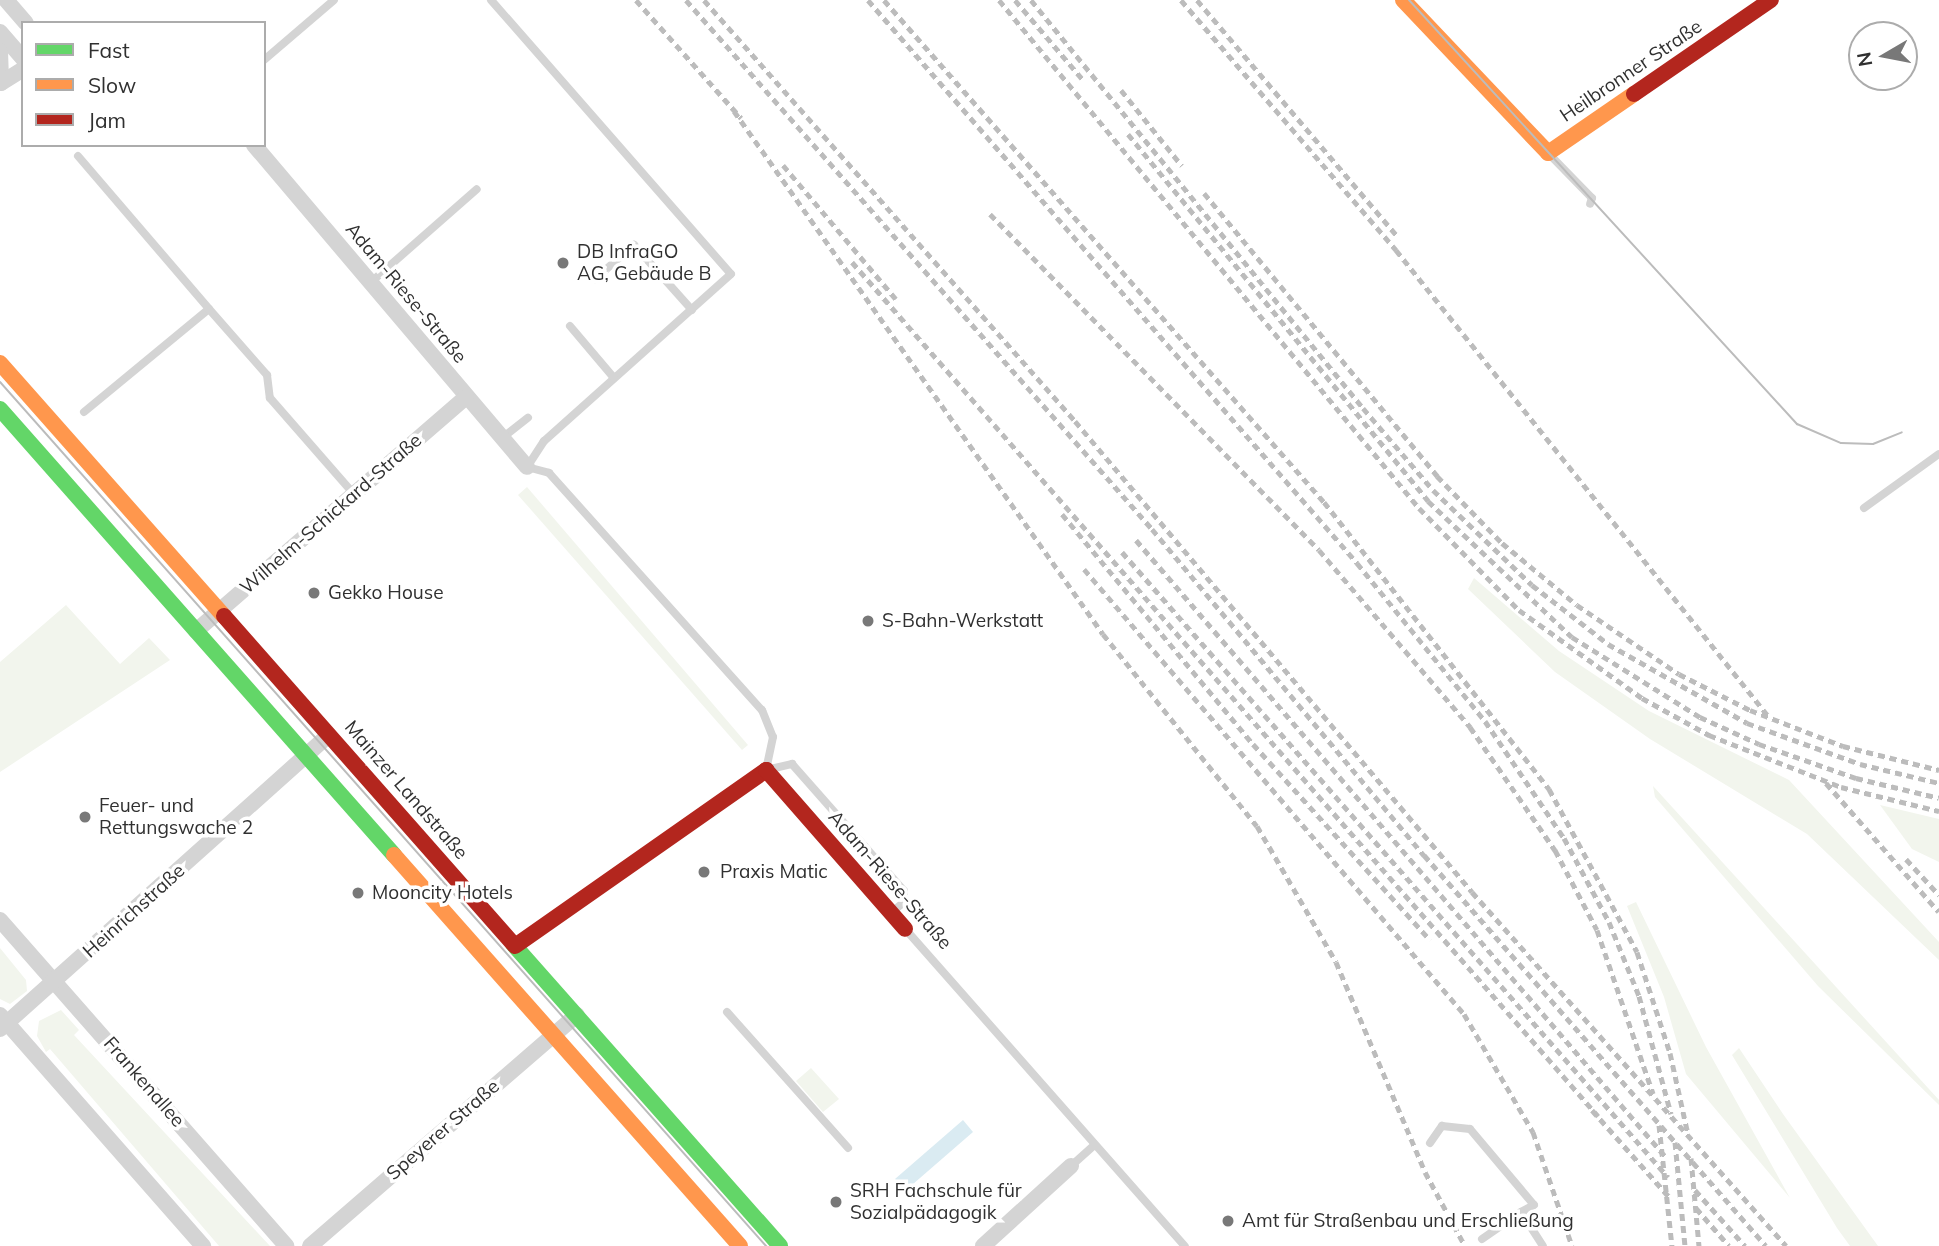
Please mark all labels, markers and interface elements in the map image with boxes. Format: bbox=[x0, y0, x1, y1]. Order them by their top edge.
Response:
street label: Heilbronner Straße bbox=[1556, 15, 1706, 127]
legend bbox=[21, 21, 266, 147]
north arrow bbox=[1848, 21, 1918, 91]
text: Fast bbox=[88, 37, 130, 63]
text: N bbox=[1851, 50, 1877, 68]
text: Slow bbox=[88, 72, 136, 98]
text: Jam bbox=[88, 107, 126, 133]
street label: Adam-Riese-Straße bbox=[341, 218, 471, 368]
place label: DB InfraGO AG, Gebäude B bbox=[577, 241, 712, 285]
marker: DB InfraGO AG, Gebäude B bbox=[555, 255, 571, 271]
street label: Wilhelm-Schickard-Straße bbox=[236, 429, 426, 599]
place label: Gekko House bbox=[328, 582, 443, 604]
marker: Gekko House bbox=[306, 585, 322, 601]
place label: S-Bahn-Werkstatt bbox=[882, 610, 1043, 632]
marker: S-Bahn-Werkstatt bbox=[860, 613, 876, 629]
street label: Mainzer Landstraße bbox=[340, 716, 472, 864]
place label: Feuer- und Rettungswache 2 bbox=[99, 795, 253, 839]
street label: Adam-Riese-Straße bbox=[824, 806, 956, 954]
marker: Feuer- und Rettungswache 2 bbox=[77, 809, 93, 825]
street label: Heinrichstraße bbox=[78, 859, 190, 963]
place label: Praxis Matic bbox=[720, 861, 828, 883]
marker: Praxis Matic bbox=[694, 862, 714, 882]
place label: Mooncity Hotels bbox=[372, 882, 513, 904]
marker: Mooncity Hotels bbox=[350, 885, 366, 901]
street label: Frankenallee bbox=[99, 1032, 189, 1132]
street label: Speyerer Straße bbox=[382, 1075, 504, 1185]
place label: SRH Fachschule für Sozialpädagogik bbox=[850, 1180, 1022, 1224]
marker: SRH Fachschule für Sozialpädagogik bbox=[828, 1194, 844, 1210]
place label: Amt für Straßenbau und Erschließung bbox=[1242, 1210, 1574, 1232]
marker: Amt für Straßenbau und Erschließung bbox=[1220, 1213, 1236, 1229]

